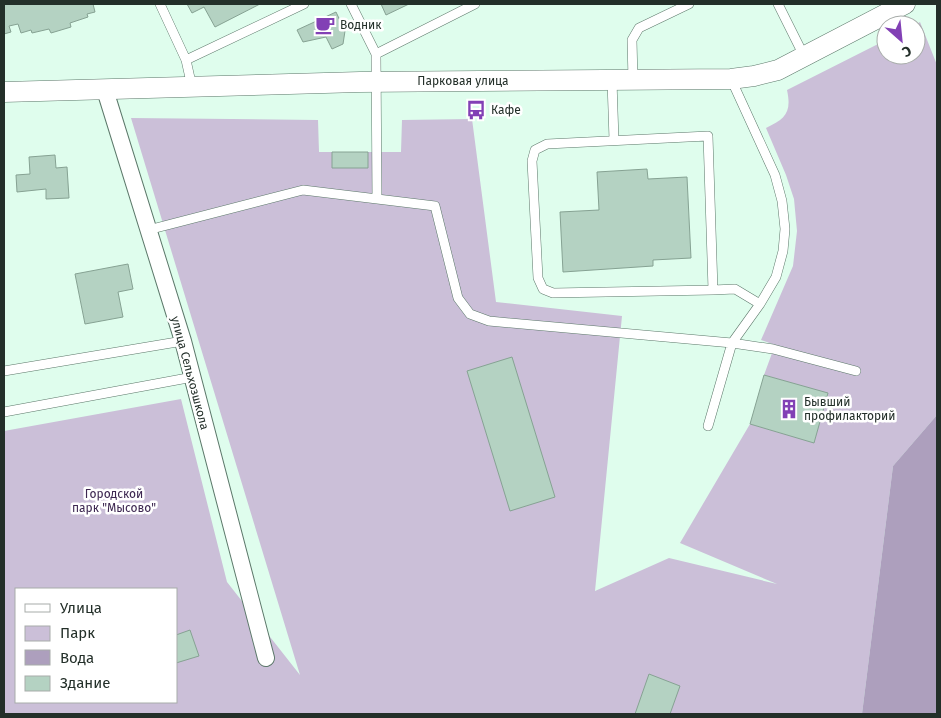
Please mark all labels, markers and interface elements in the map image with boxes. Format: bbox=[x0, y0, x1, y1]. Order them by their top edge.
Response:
cafe icon: Водник bbox=[314, 14, 336, 36]
north arrow bbox=[876, 15, 926, 65]
place label: Водник bbox=[340, 18, 382, 32]
text: С bbox=[899, 42, 914, 61]
street label: Парковая улица bbox=[417, 74, 509, 88]
bus stop icon: Кафе bbox=[465, 99, 487, 121]
place label: Кафе bbox=[491, 103, 521, 117]
street label: улица Сельхозшкола bbox=[168, 315, 212, 431]
place label: Бывший профилакторий bbox=[804, 395, 896, 423]
building icon: Бывший профилакторий bbox=[778, 398, 800, 420]
park label: Городской парк "Мысово" bbox=[72, 487, 156, 515]
legend bbox=[15, 588, 178, 703]
text: Улица bbox=[60, 599, 102, 617]
text: Парк bbox=[60, 624, 95, 642]
text: Вода bbox=[60, 649, 94, 667]
text: Здание bbox=[60, 674, 110, 692]

